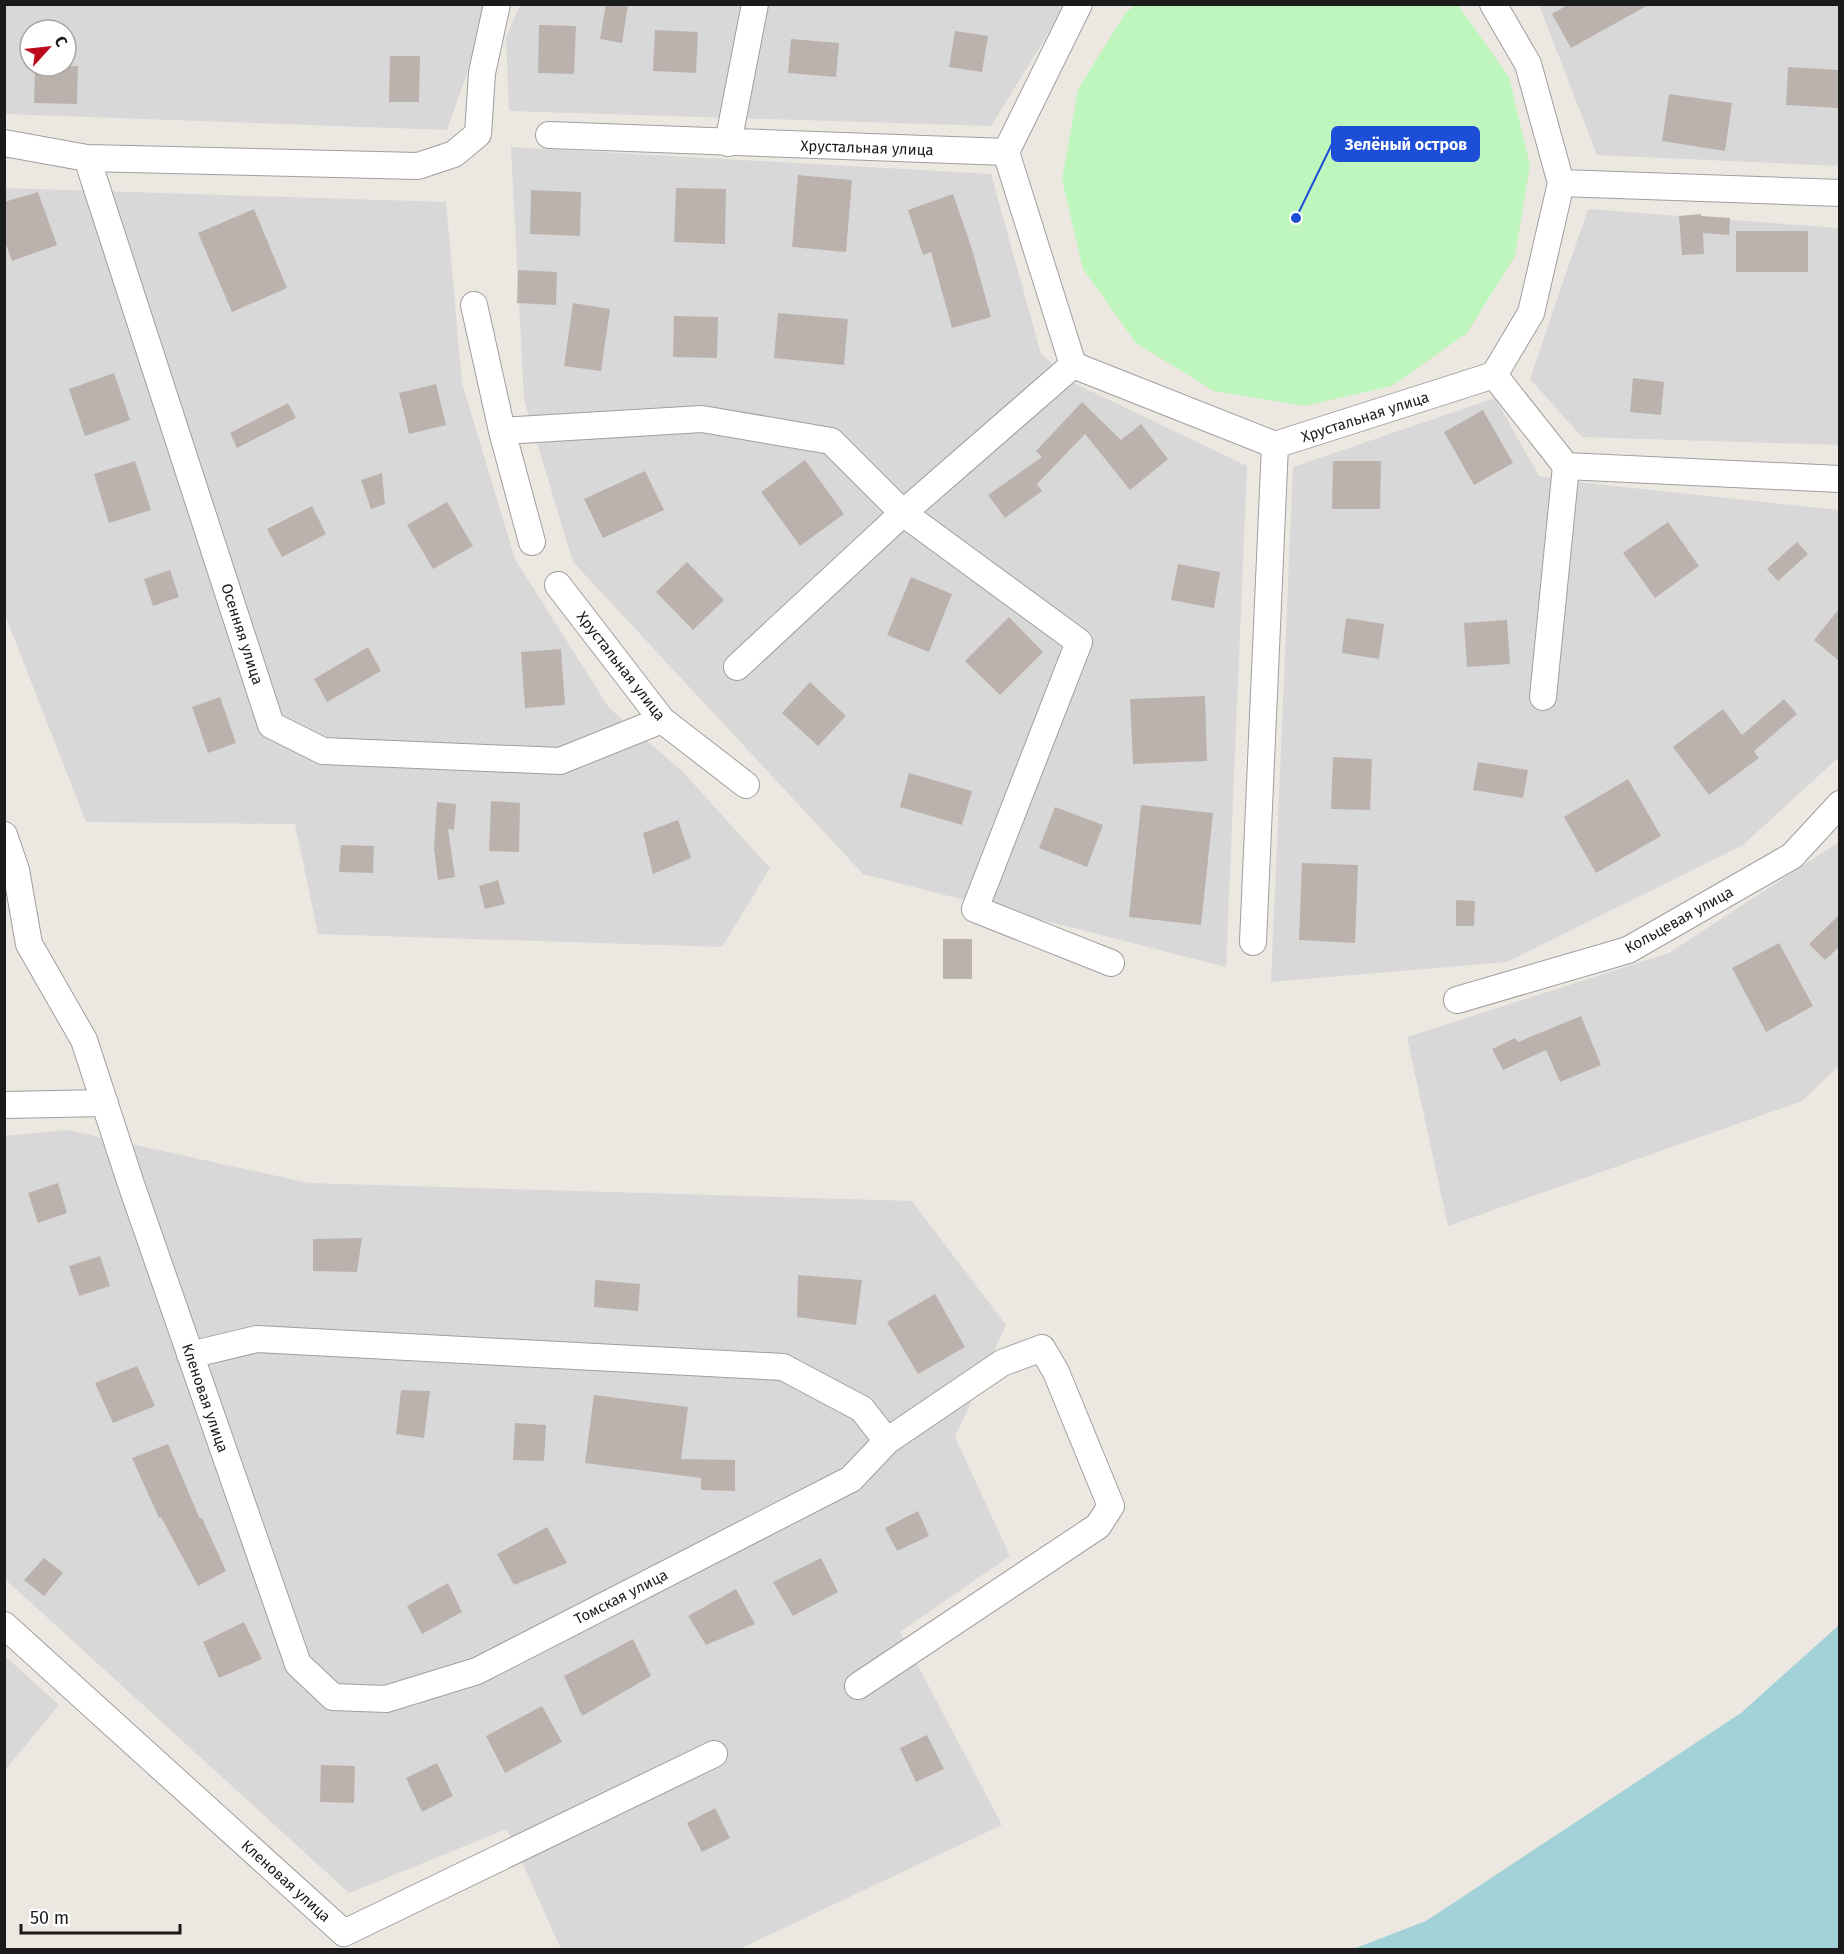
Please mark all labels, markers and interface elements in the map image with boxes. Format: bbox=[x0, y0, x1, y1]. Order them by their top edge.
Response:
north arrow bbox=[18, 18, 78, 78]
text: С bbox=[50, 33, 72, 51]
callout: Зелёный остров bbox=[1332, 127, 1479, 161]
text: Зелёный остров bbox=[1344, 135, 1467, 154]
street label: Хрустальная улица bbox=[800, 137, 934, 159]
street label: Хрустальная улица bbox=[1299, 388, 1431, 446]
street label: Осенняя улица bbox=[217, 581, 267, 687]
street label: Хрустальная улица bbox=[573, 608, 669, 724]
street label: Кольцевая улица bbox=[1622, 883, 1736, 957]
street label: Кленовая улица bbox=[178, 1341, 232, 1455]
street label: Томская улица bbox=[571, 1566, 671, 1628]
street label: Кленовая улица bbox=[238, 1836, 334, 1926]
scale bar bbox=[21, 1897, 180, 1935]
text: 50 m bbox=[30, 1907, 69, 1929]

